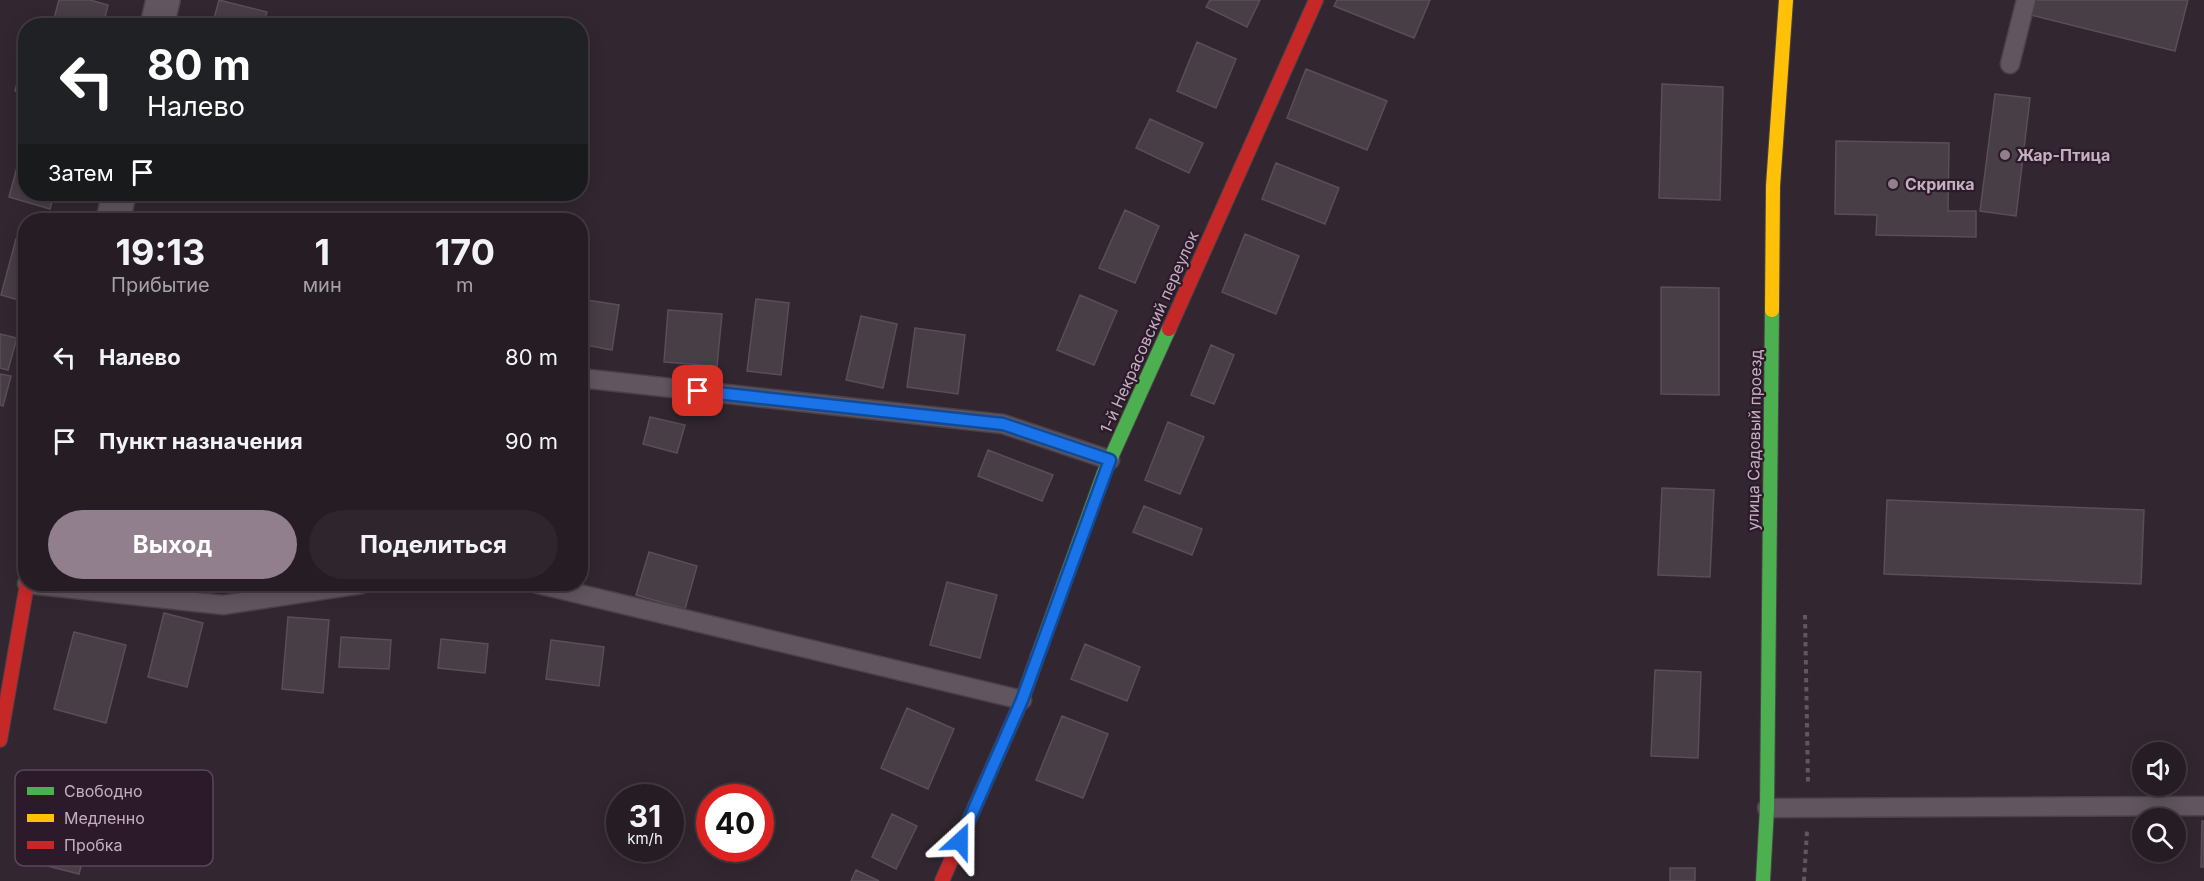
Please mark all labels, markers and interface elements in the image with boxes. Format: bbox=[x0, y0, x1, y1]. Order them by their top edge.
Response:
text: 80 m bbox=[147, 39, 251, 90]
icon: left bbox=[48, 42, 126, 120]
text: Налево bbox=[147, 90, 245, 123]
place label: Жар-Птица bbox=[2017, 145, 2110, 165]
marker: Жар-Птица bbox=[1998, 148, 2012, 162]
icon: arrive bbox=[126, 156, 159, 189]
text: Затем bbox=[48, 160, 114, 186]
place label: Скрипка bbox=[1905, 174, 1975, 194]
marker: Скрипка bbox=[1886, 177, 1900, 191]
street label: 1-й Некрасовский переулок bbox=[1095, 228, 1203, 436]
text: 19:13 bbox=[116, 230, 205, 274]
text: 1 bbox=[314, 230, 330, 274]
text: 170 bbox=[435, 230, 495, 274]
text: Прибытие bbox=[111, 273, 210, 297]
text: мин bbox=[303, 273, 342, 297]
text: m bbox=[456, 273, 474, 297]
icon: left bbox=[48, 341, 81, 374]
text: Налево bbox=[99, 344, 181, 370]
text: 80 m bbox=[505, 344, 558, 370]
street label: улица Садовый проезд bbox=[1742, 349, 1766, 531]
pin bbox=[672, 365, 723, 416]
icon: arrive bbox=[681, 374, 714, 407]
icon: arrive bbox=[48, 425, 81, 458]
text: Пункт назначения bbox=[99, 428, 303, 454]
text: 90 m bbox=[505, 428, 558, 454]
button: Выход bbox=[48, 510, 297, 579]
button: Поделиться bbox=[309, 510, 558, 579]
map controls bbox=[2132, 742, 2186, 862]
button: sound bbox=[2132, 742, 2186, 796]
legend bbox=[15, 770, 213, 866]
text: Свободно bbox=[64, 781, 143, 801]
speed limit sign: 40 bbox=[696, 784, 774, 862]
text: 31 bbox=[629, 798, 661, 834]
text: Медленно bbox=[64, 808, 145, 828]
button: search bbox=[2132, 808, 2186, 862]
position arrow bbox=[928, 809, 992, 873]
text: km/h bbox=[627, 829, 663, 848]
text: Пробка bbox=[64, 835, 122, 855]

